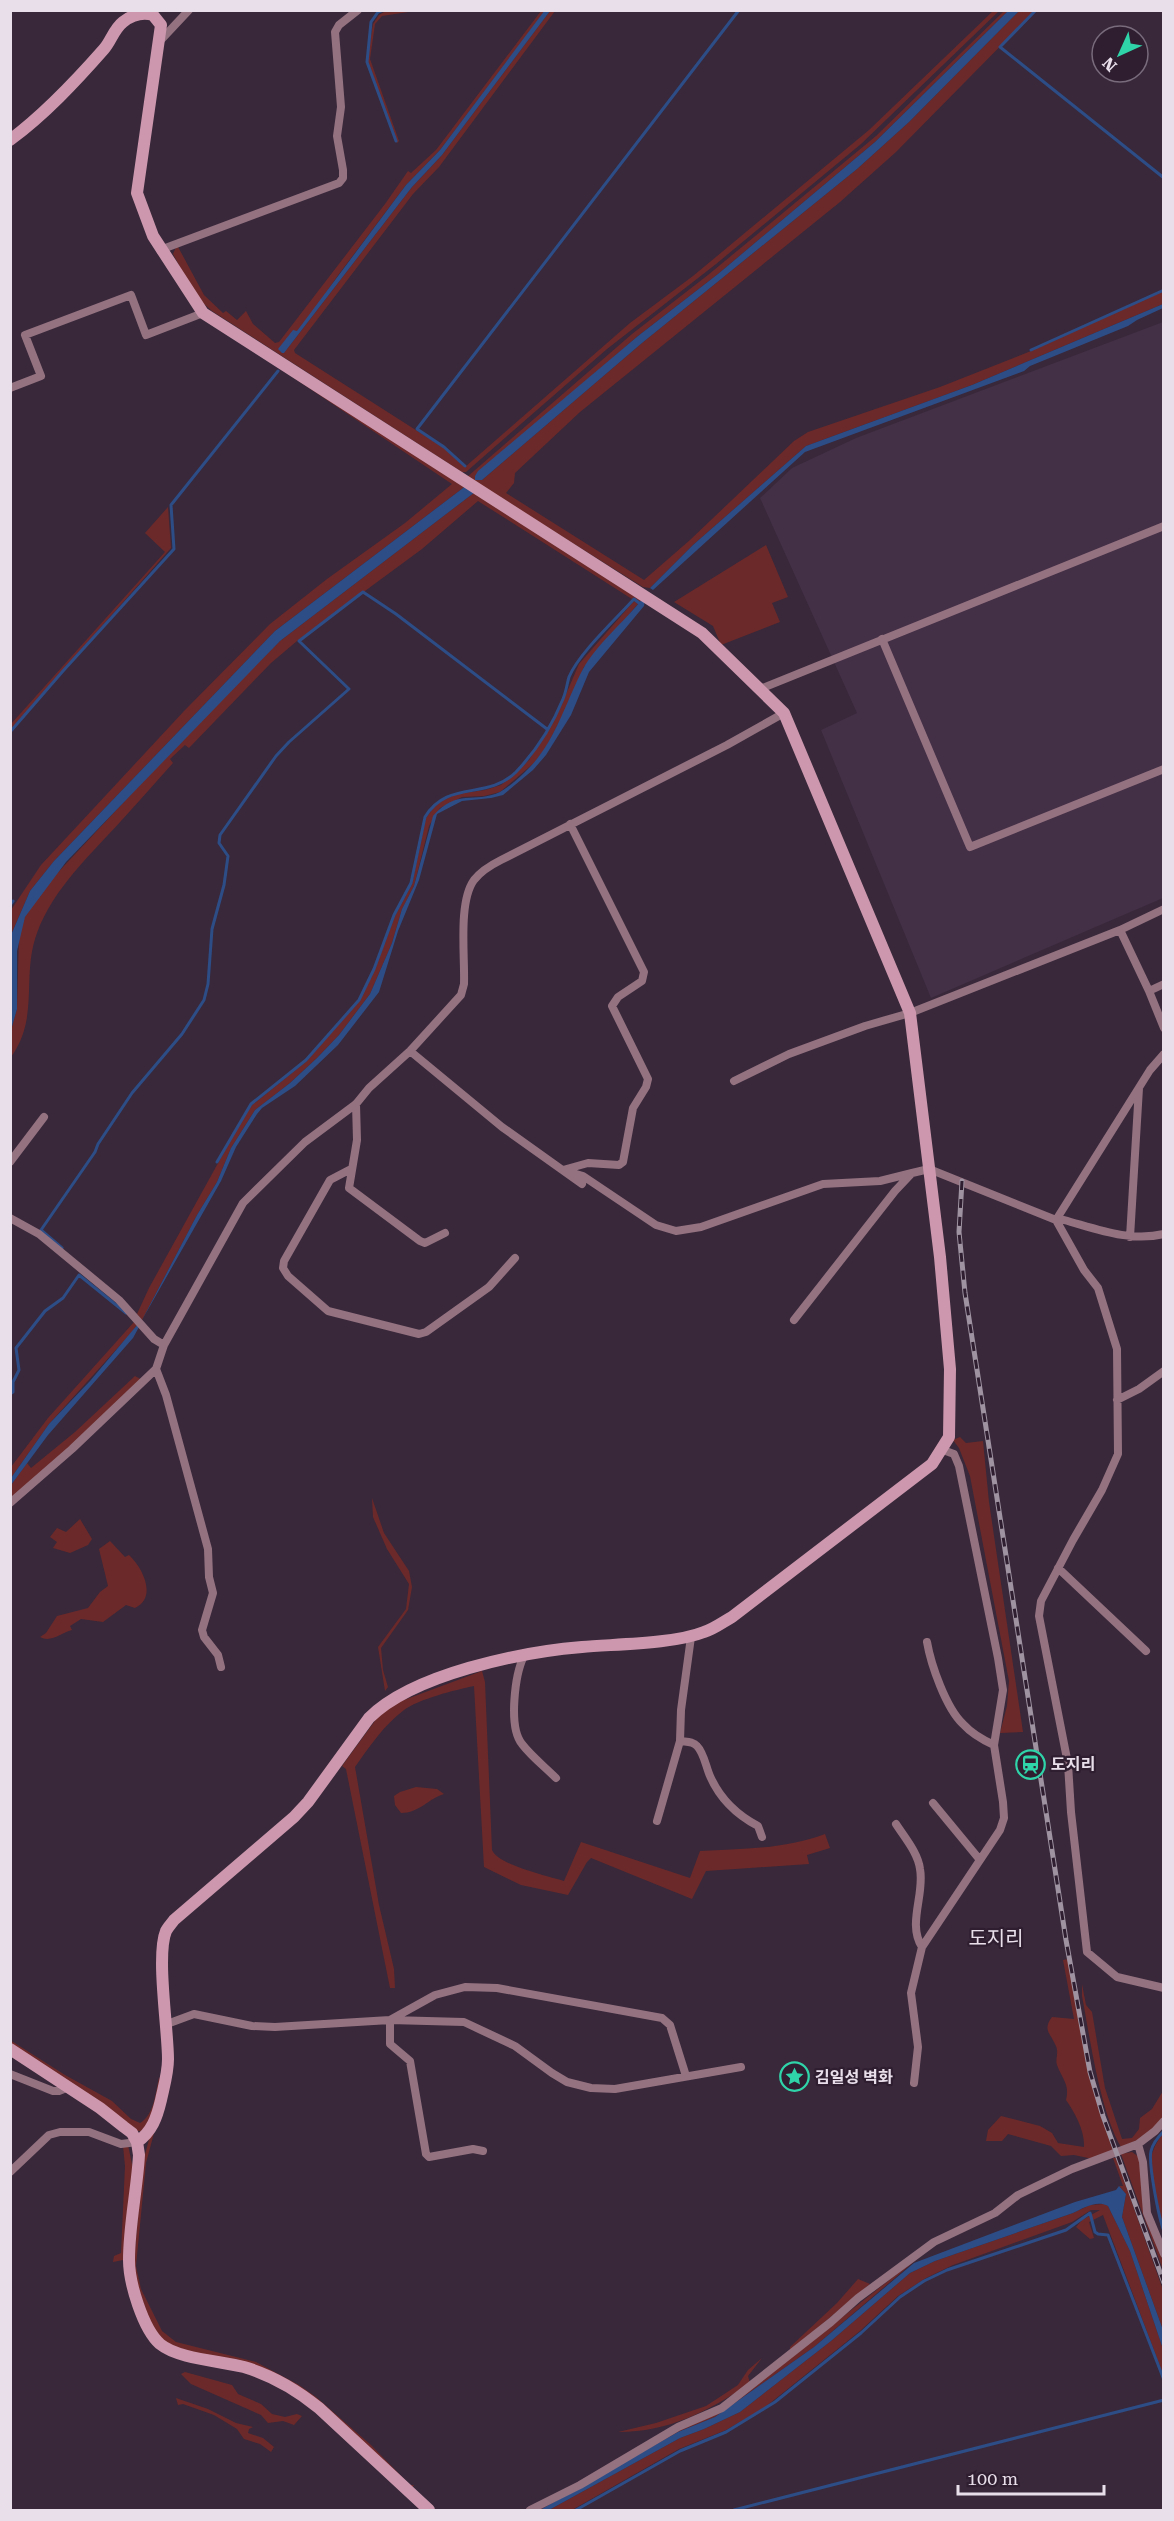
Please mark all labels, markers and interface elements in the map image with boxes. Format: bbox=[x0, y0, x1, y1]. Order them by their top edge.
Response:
north arrow bbox=[1090, 24, 1150, 84]
text: N bbox=[1099, 53, 1121, 75]
station icon: 도지리 bbox=[1014, 1748, 1046, 1780]
place label: 도지리 bbox=[1051, 1755, 1095, 1774]
district label: 도지리 bbox=[968, 1926, 1024, 1950]
place icon: 김일성 벽화 bbox=[778, 2061, 810, 2093]
place label: 김일성 벽화 bbox=[815, 2068, 893, 2087]
scale bar bbox=[958, 2458, 1104, 2496]
text: 100 m bbox=[967, 2468, 1018, 2489]

